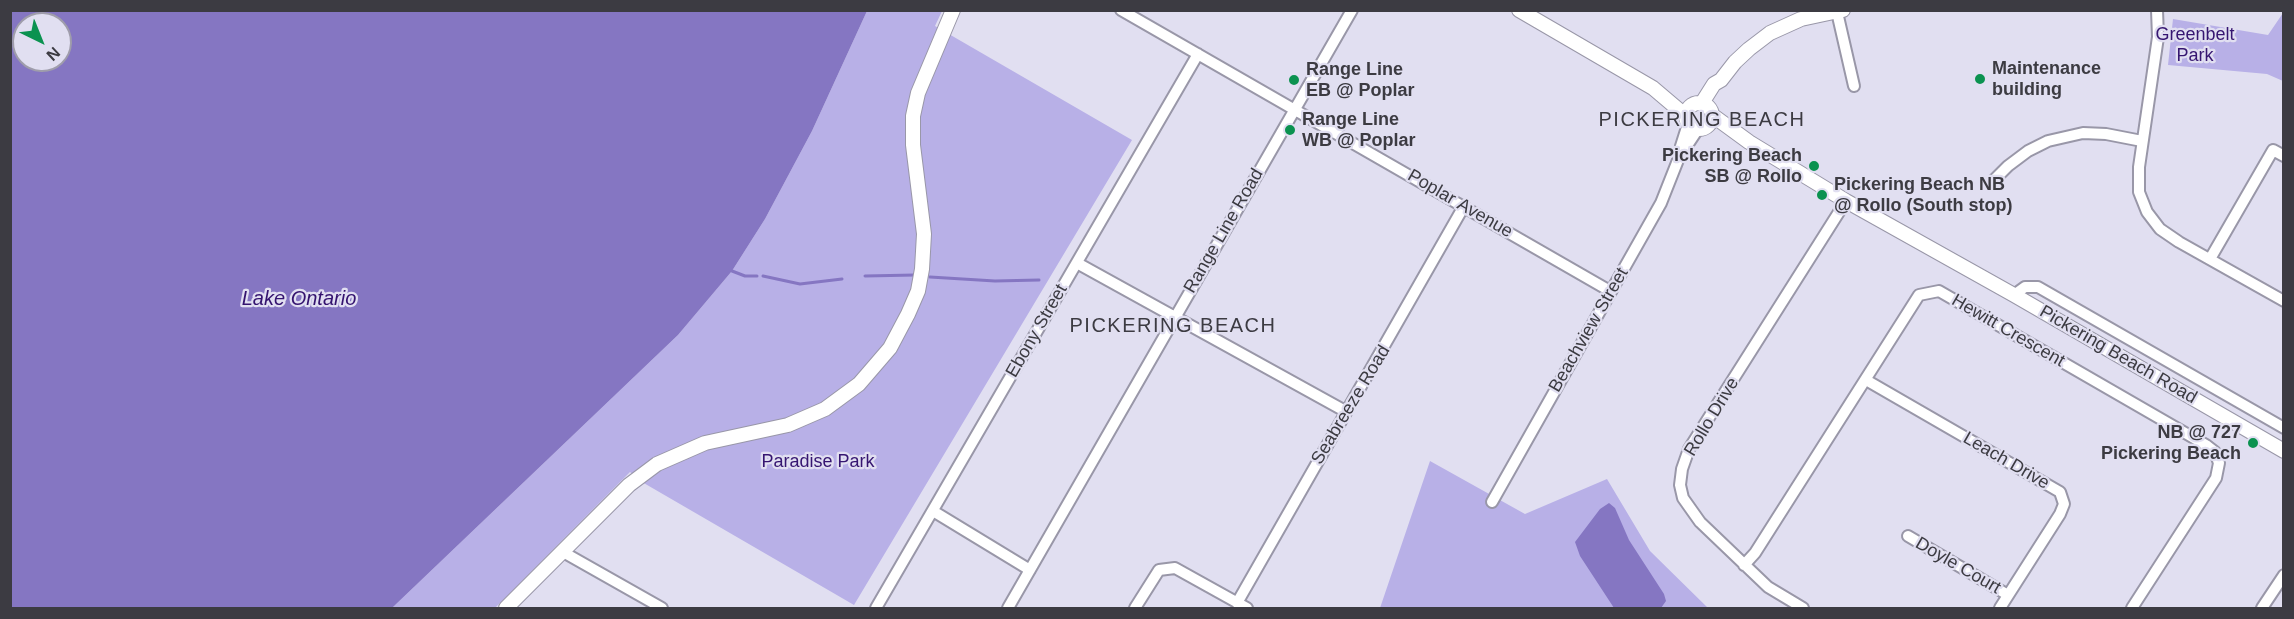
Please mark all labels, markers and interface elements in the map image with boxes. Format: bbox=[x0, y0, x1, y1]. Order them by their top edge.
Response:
north arrow bbox=[12, 12, 72, 72]
park label: Greenbelt Park bbox=[2155, 24, 2235, 66]
text: N bbox=[43, 44, 63, 64]
place label: Maintenance building bbox=[1992, 58, 2101, 100]
place label: Range Line EB @ Poplar bbox=[1306, 59, 1415, 101]
marker: Maintenance building bbox=[1973, 72, 1987, 86]
marker: Range Line EB @ Poplar bbox=[1287, 73, 1301, 87]
district label: PICKERING BEACH bbox=[1599, 108, 1805, 132]
place label: Range Line WB @ Poplar bbox=[1302, 109, 1416, 152]
marker: Range Line WB @ Poplar bbox=[1283, 123, 1297, 137]
place label: Pickering Beach SB @ Rollo bbox=[1662, 145, 1802, 188]
marker: Pickering Beach SB @ Rollo bbox=[1807, 159, 1821, 173]
street label: Range Line Road bbox=[1180, 165, 1268, 297]
street label: Poplar Avenue bbox=[1404, 165, 1516, 243]
place label: Pickering Beach NB @ Rollo (South stop) bbox=[1834, 174, 2013, 216]
marker: Pickering Beach NB @ Rollo (South stop) bbox=[1815, 188, 1829, 202]
street label: Beachview Street bbox=[1545, 264, 1633, 396]
street label: Ebony Street bbox=[1002, 281, 1072, 381]
water label: Lake Ontario bbox=[242, 287, 356, 311]
street label: Hewitt Crescent bbox=[1948, 290, 2068, 372]
street label: Pickering Beach Road bbox=[2035, 301, 2201, 409]
district label: PICKERING BEACH bbox=[1070, 314, 1276, 338]
street label: Seabreeze Road bbox=[1307, 342, 1395, 468]
street label: Rollo Drive bbox=[1680, 374, 1744, 460]
place label: NB @ 727 Pickering Beach bbox=[2101, 422, 2241, 464]
street label: Leach Drive bbox=[1959, 428, 2053, 494]
marker: NB @ 727 Pickering Beach bbox=[2246, 436, 2260, 450]
park label: Paradise Park bbox=[761, 451, 875, 473]
street label: Doyle Court bbox=[1911, 533, 2005, 599]

